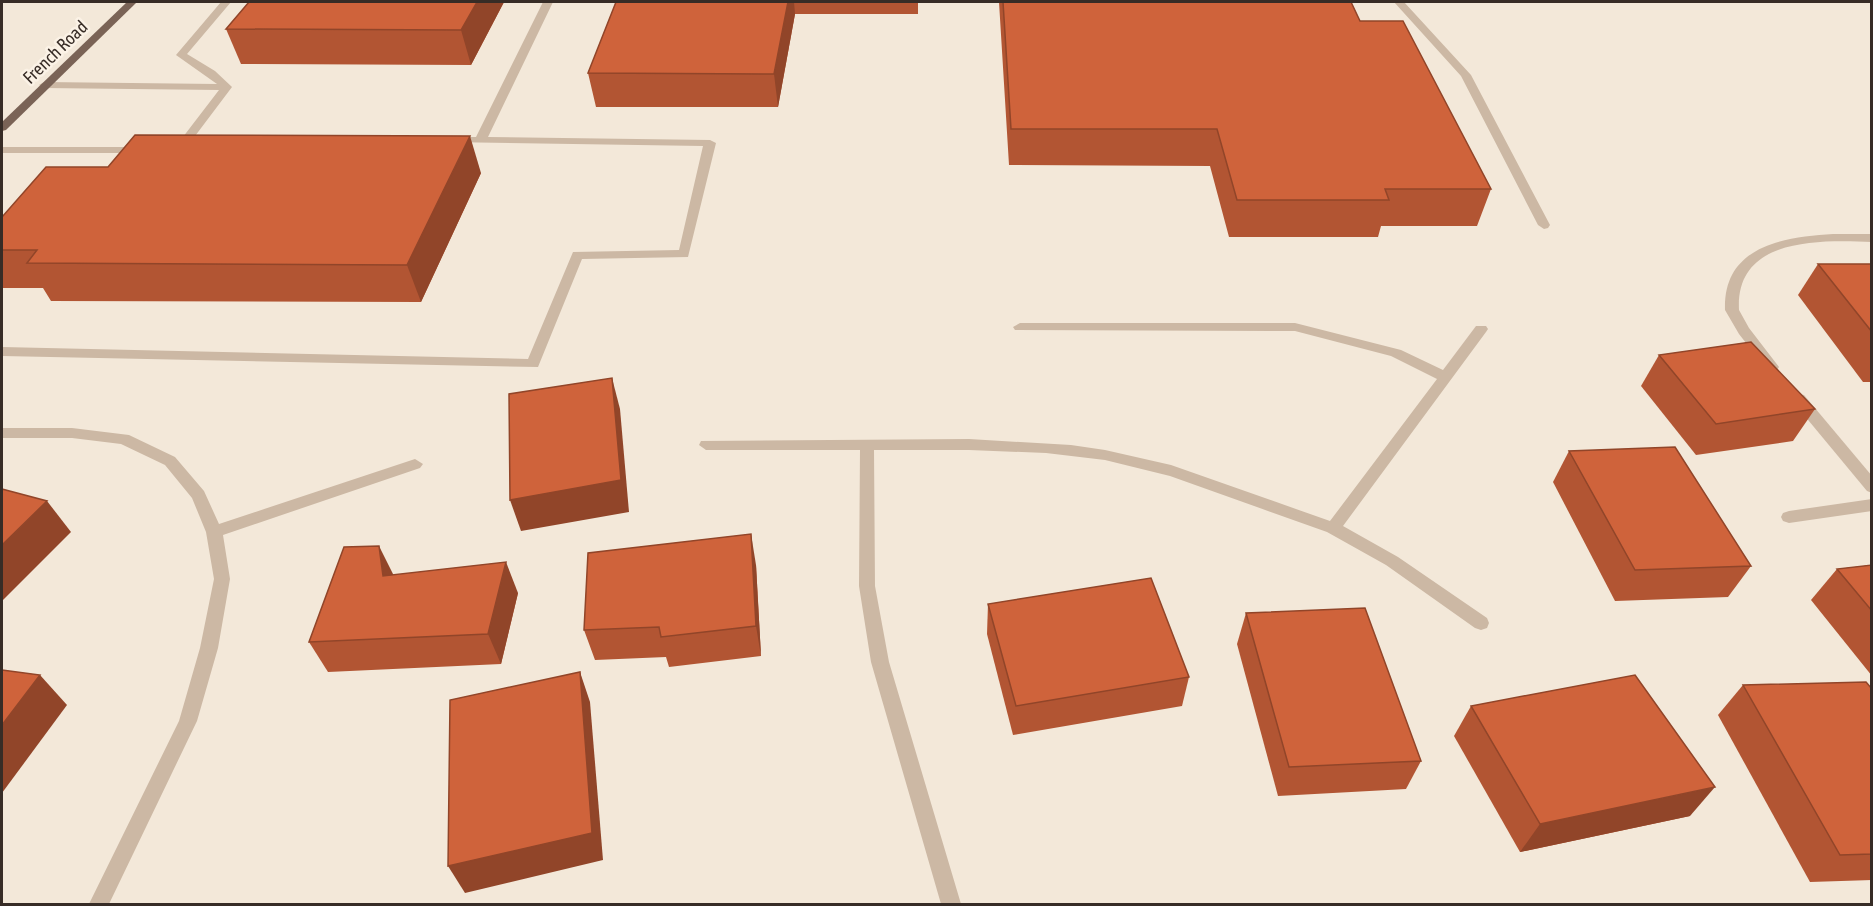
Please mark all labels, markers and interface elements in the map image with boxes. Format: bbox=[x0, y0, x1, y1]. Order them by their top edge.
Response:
street label: French Road bbox=[18, 16, 92, 88]

